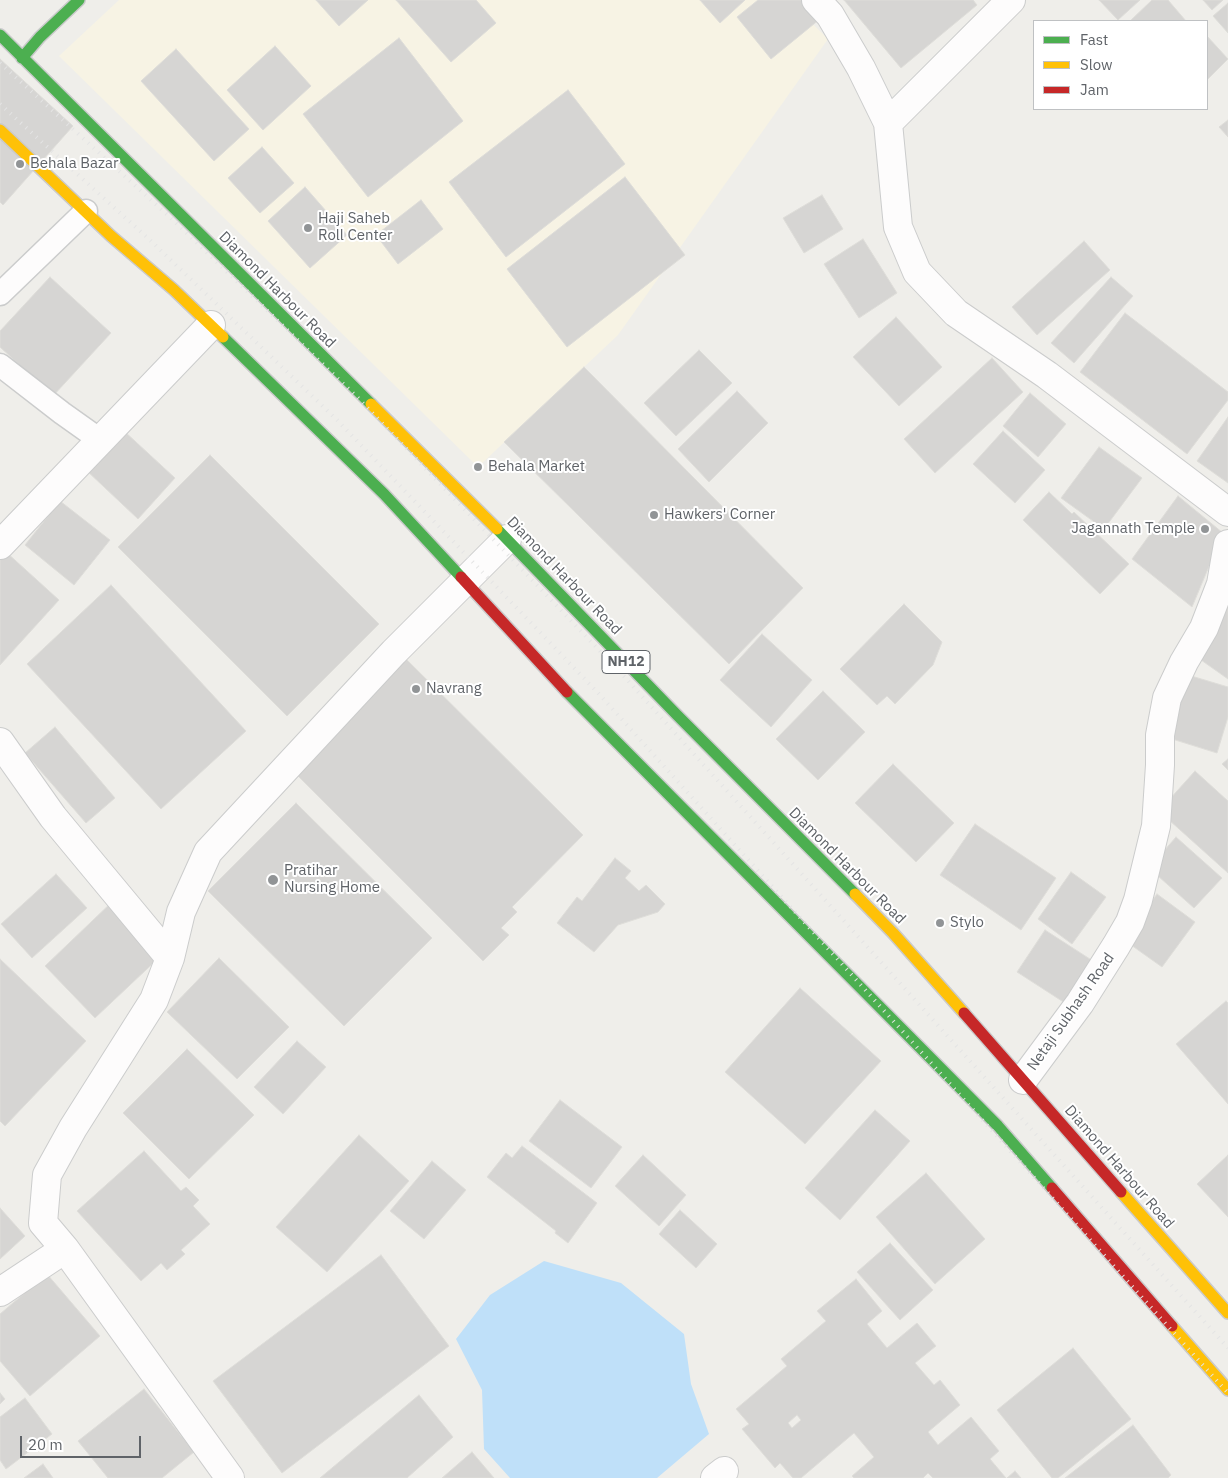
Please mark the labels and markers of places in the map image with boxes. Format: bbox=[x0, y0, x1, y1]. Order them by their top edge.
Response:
place label: Behala Bazar bbox=[30, 155, 118, 173]
marker: Behala Bazar bbox=[14, 158, 26, 170]
place label: Haji Saheb Roll Center bbox=[318, 210, 392, 245]
marker: Haji Saheb Roll Center bbox=[302, 222, 314, 234]
place label: Behala Market bbox=[488, 458, 585, 476]
marker: Behala Market bbox=[472, 461, 484, 473]
place label: Hawkers' Corner bbox=[664, 506, 775, 524]
marker: Hawkers' Corner bbox=[648, 509, 660, 521]
place label: Jagannath Temple bbox=[1071, 520, 1195, 538]
marker: Jagannath Temple bbox=[1199, 523, 1211, 535]
place label: Navrang bbox=[426, 680, 482, 698]
marker: Navrang bbox=[410, 683, 422, 695]
place label: Pratihar Nursing Home bbox=[284, 862, 380, 897]
marker: Pratihar Nursing Home bbox=[266, 873, 280, 887]
place label: Stylo bbox=[950, 914, 984, 932]
marker: Stylo bbox=[934, 917, 946, 929]

